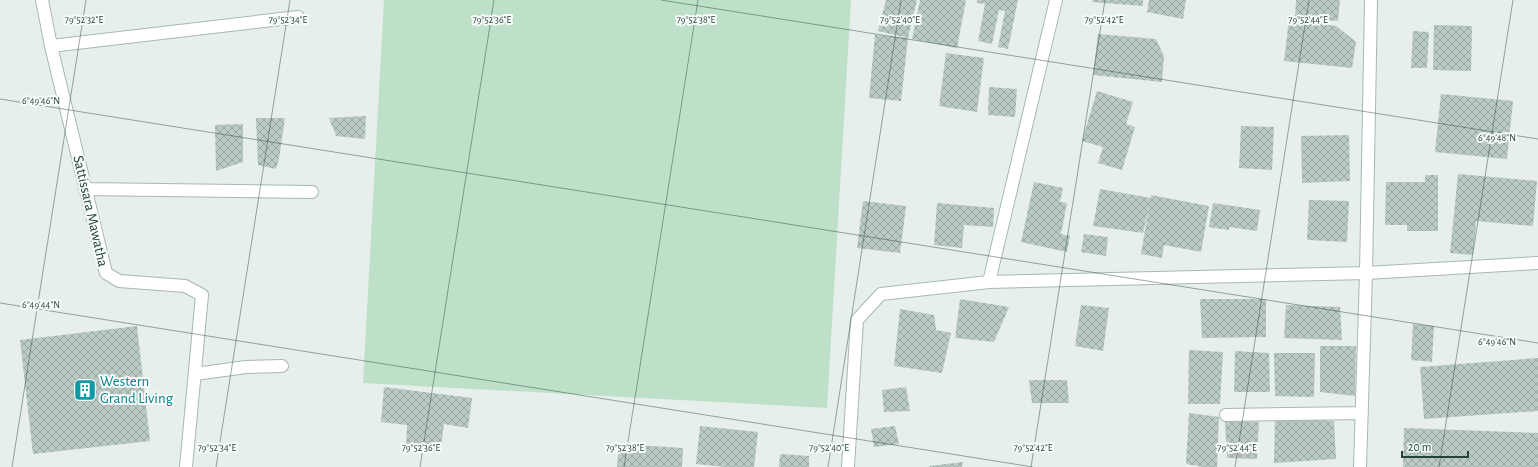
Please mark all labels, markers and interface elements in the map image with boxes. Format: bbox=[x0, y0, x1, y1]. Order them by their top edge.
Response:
text: 79°52'32"E bbox=[65, 15, 103, 25]
text: 79°52'34"E bbox=[269, 15, 308, 25]
text: 79°52'36"E bbox=[473, 15, 511, 25]
text: 79°52'38"E bbox=[677, 15, 716, 25]
text: 79°52'40"E bbox=[880, 15, 920, 25]
text: 79°52'42"E bbox=[1084, 15, 1124, 25]
text: 79°52'44"E bbox=[1288, 15, 1328, 25]
text: 6°49'46"N bbox=[22, 96, 60, 106]
text: 6°49'48"N bbox=[1478, 133, 1516, 143]
street label: Sattissara Mawatha bbox=[70, 154, 111, 268]
text: 6°49'44"N bbox=[22, 300, 60, 310]
text: 6°49'46"N bbox=[1478, 337, 1516, 347]
place label: Western Grand Living bbox=[100, 374, 174, 406]
building icon: Western Grand Living bbox=[72, 377, 98, 403]
scale bar bbox=[1402, 433, 1468, 459]
text: 20 m bbox=[1408, 441, 1431, 453]
text: 79°52'34"E bbox=[198, 443, 237, 453]
text: 79°52'36"E bbox=[402, 443, 440, 453]
text: 79°52'38"E bbox=[606, 443, 645, 453]
text: 79°52'40"E bbox=[809, 443, 849, 453]
text: 79°52'42"E bbox=[1013, 443, 1053, 453]
text: 79°52'44"E bbox=[1217, 443, 1257, 453]

